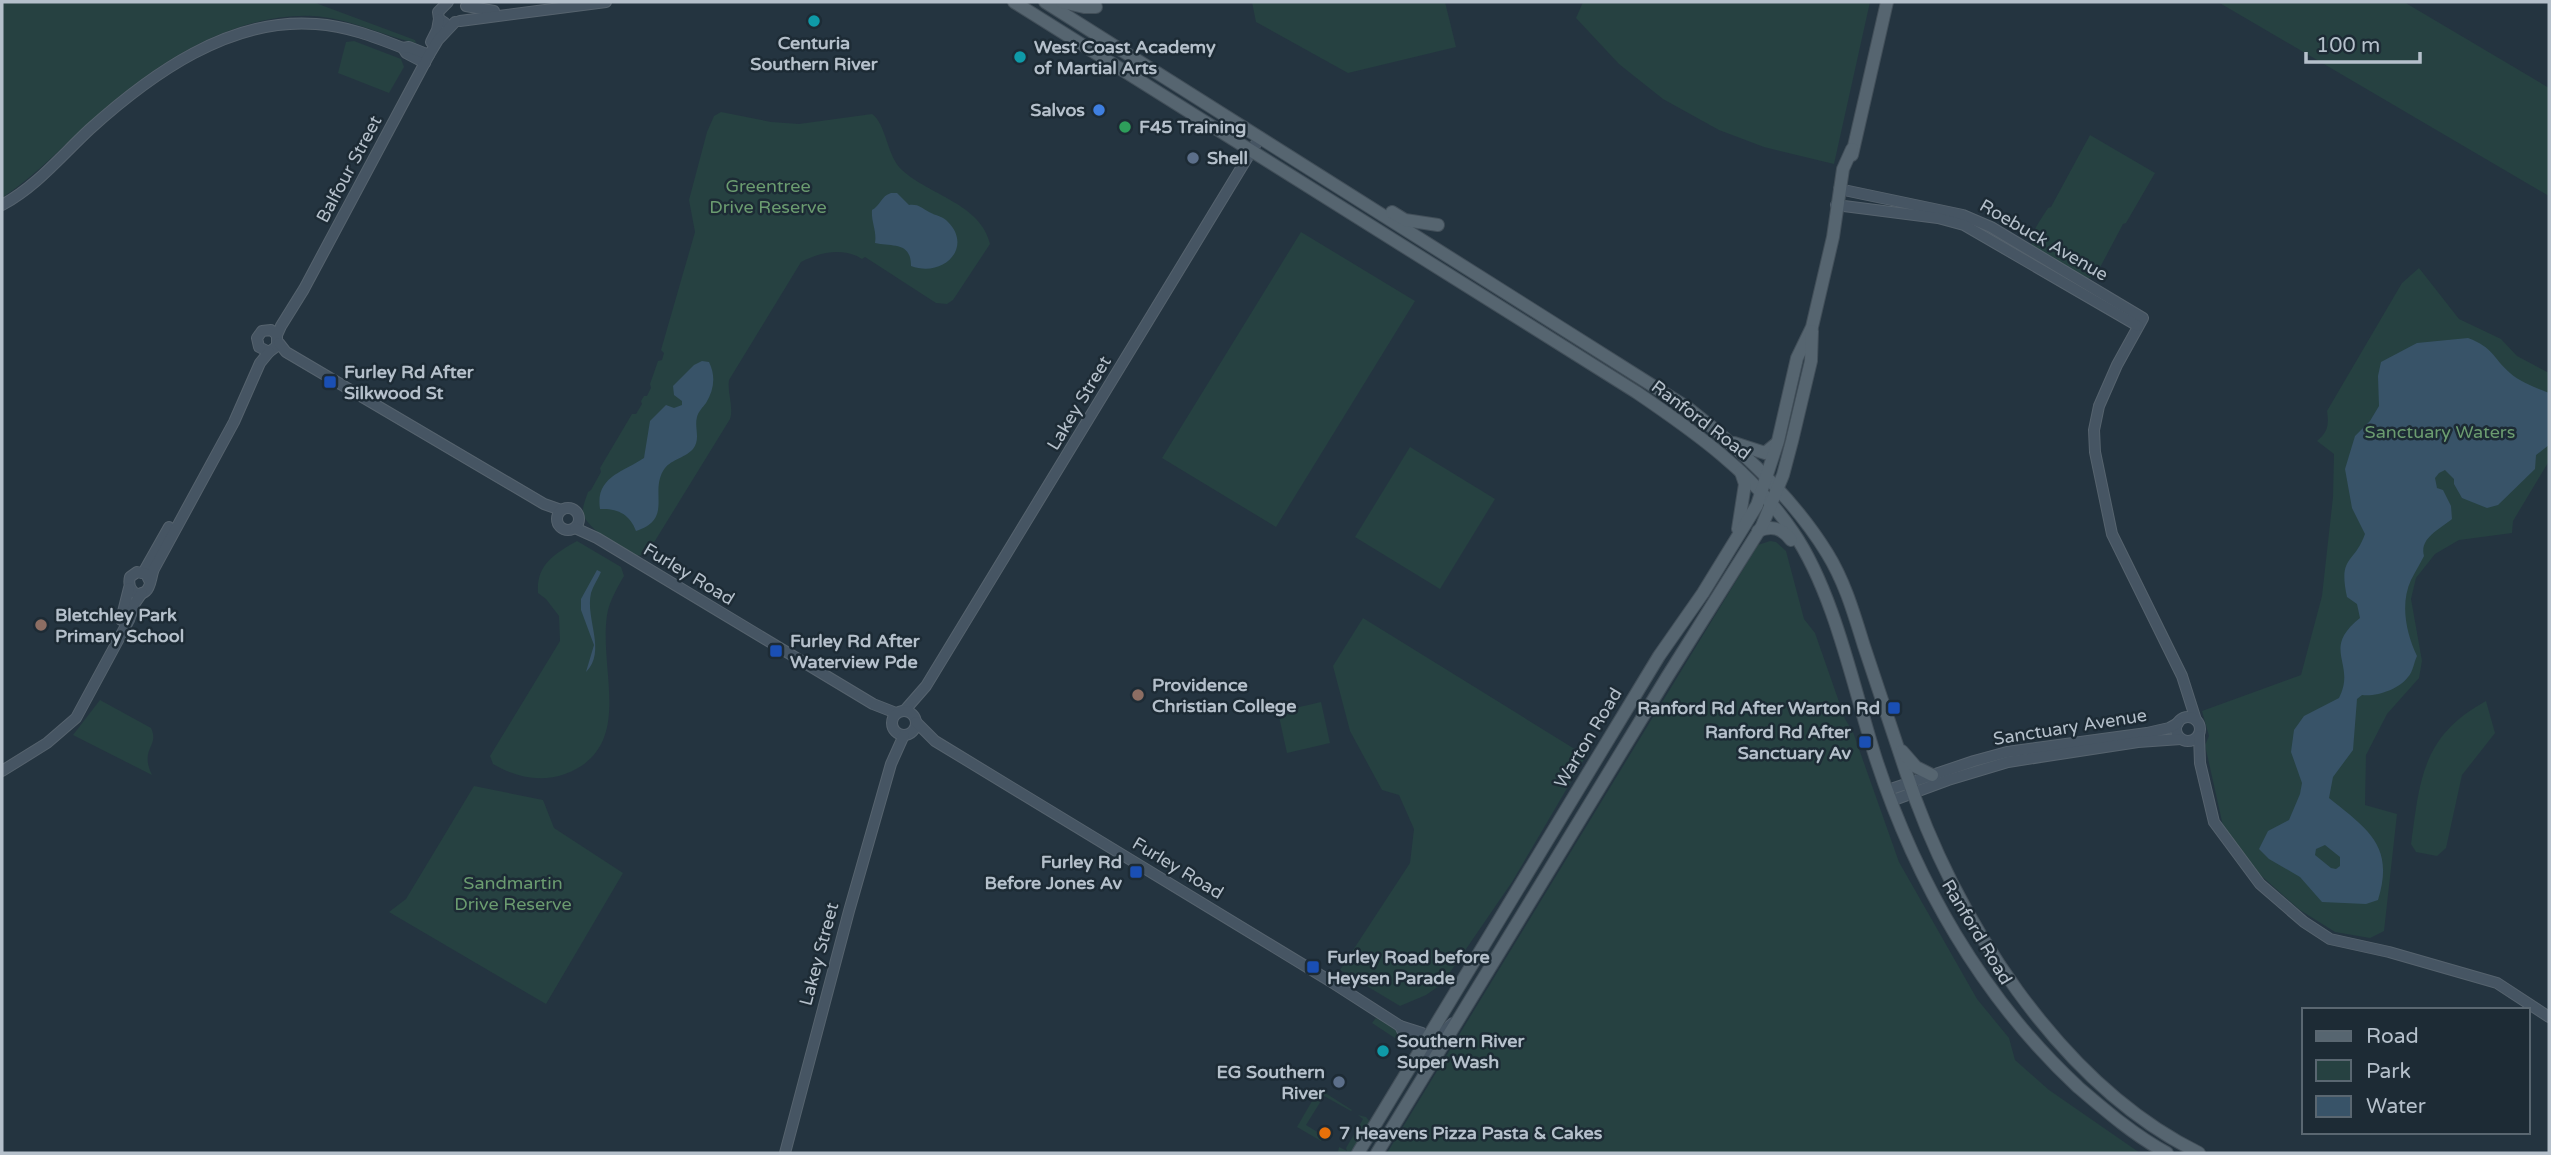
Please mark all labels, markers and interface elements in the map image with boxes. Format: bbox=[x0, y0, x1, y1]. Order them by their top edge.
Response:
marker: Centuria Southern River bbox=[806, 13, 822, 29]
scale bar bbox=[2306, 21, 2420, 65]
place label: Centuria Southern River bbox=[750, 32, 879, 75]
text: 100 m bbox=[2316, 33, 2380, 58]
place label: West Coast Academy of Martial Arts bbox=[1034, 36, 1216, 79]
marker: West Coast Academy of Martial Arts bbox=[1012, 49, 1028, 65]
place label: Salvos bbox=[1030, 99, 1085, 121]
marker: Salvos bbox=[1091, 102, 1107, 118]
street label: Balfour Street bbox=[312, 111, 387, 226]
place label: F45 Training bbox=[1139, 116, 1246, 138]
marker: F45 Training bbox=[1117, 119, 1133, 135]
place label: Shell bbox=[1207, 147, 1248, 169]
marker: Shell bbox=[1185, 150, 1201, 166]
park label: Greentree Drive Reserve bbox=[709, 175, 827, 218]
street label: Roebuck Avenue bbox=[1976, 194, 2112, 286]
street label: Lakey Street bbox=[1042, 352, 1116, 454]
place label: Furley Rd After Silkwood St bbox=[344, 361, 475, 404]
marker: Furley Rd After Silkwood St bbox=[322, 374, 338, 390]
street label: Ranford Road bbox=[1647, 375, 1755, 465]
park label: Sanctuary Waters bbox=[2365, 421, 2515, 443]
street label: Furley Road bbox=[639, 538, 739, 610]
place label: Bletchley Park Primary School bbox=[55, 604, 184, 647]
marker: Bletchley Park Primary School bbox=[33, 617, 49, 633]
place label: Furley Rd After Waterview Pde bbox=[790, 630, 921, 673]
marker: Furley Rd After Waterview Pde bbox=[768, 643, 784, 659]
place label: Providence Christian College bbox=[1152, 674, 1296, 717]
street label: Warton Road bbox=[1549, 684, 1627, 792]
marker: Providence Christian College bbox=[1130, 687, 1146, 703]
place label: Ranford Rd After Warton Rd bbox=[1637, 697, 1880, 719]
marker: Ranford Rd After Warton Rd bbox=[1886, 700, 1902, 716]
street label: Sanctuary Avenue bbox=[1992, 704, 2148, 750]
place label: Ranford Rd After Sanctuary Av bbox=[1705, 721, 1852, 764]
marker: Ranford Rd After Sanctuary Av bbox=[1857, 734, 1873, 750]
street label: Furley Road bbox=[1128, 832, 1228, 904]
place label: Furley Rd Before Jones Av bbox=[985, 851, 1122, 894]
marker: Furley Rd Before Jones Av bbox=[1128, 864, 1144, 880]
park label: Sandmartin Drive Reserve bbox=[454, 872, 572, 915]
street label: Ranford Road bbox=[1937, 875, 2017, 989]
street label: Lakey Street bbox=[795, 900, 843, 1008]
place label: Furley Road before Heysen Parade bbox=[1327, 946, 1490, 989]
marker: Furley Road before Heysen Parade bbox=[1305, 959, 1321, 975]
legend bbox=[2302, 1008, 2530, 1134]
text: Road bbox=[2366, 1024, 2419, 1049]
place label: Southern River Super Wash bbox=[1397, 1030, 1525, 1073]
marker: Southern River Super Wash bbox=[1375, 1043, 1391, 1059]
text: Park bbox=[2366, 1059, 2411, 1084]
place label: EG Southern River bbox=[1216, 1061, 1326, 1104]
marker: EG Southern River bbox=[1331, 1074, 1347, 1090]
text: Water bbox=[2366, 1094, 2426, 1119]
place label: 7 Heavens Pizza Pasta & Cakes bbox=[1339, 1122, 1603, 1144]
marker: 7 Heavens Pizza Pasta & Cakes bbox=[1317, 1125, 1333, 1141]

